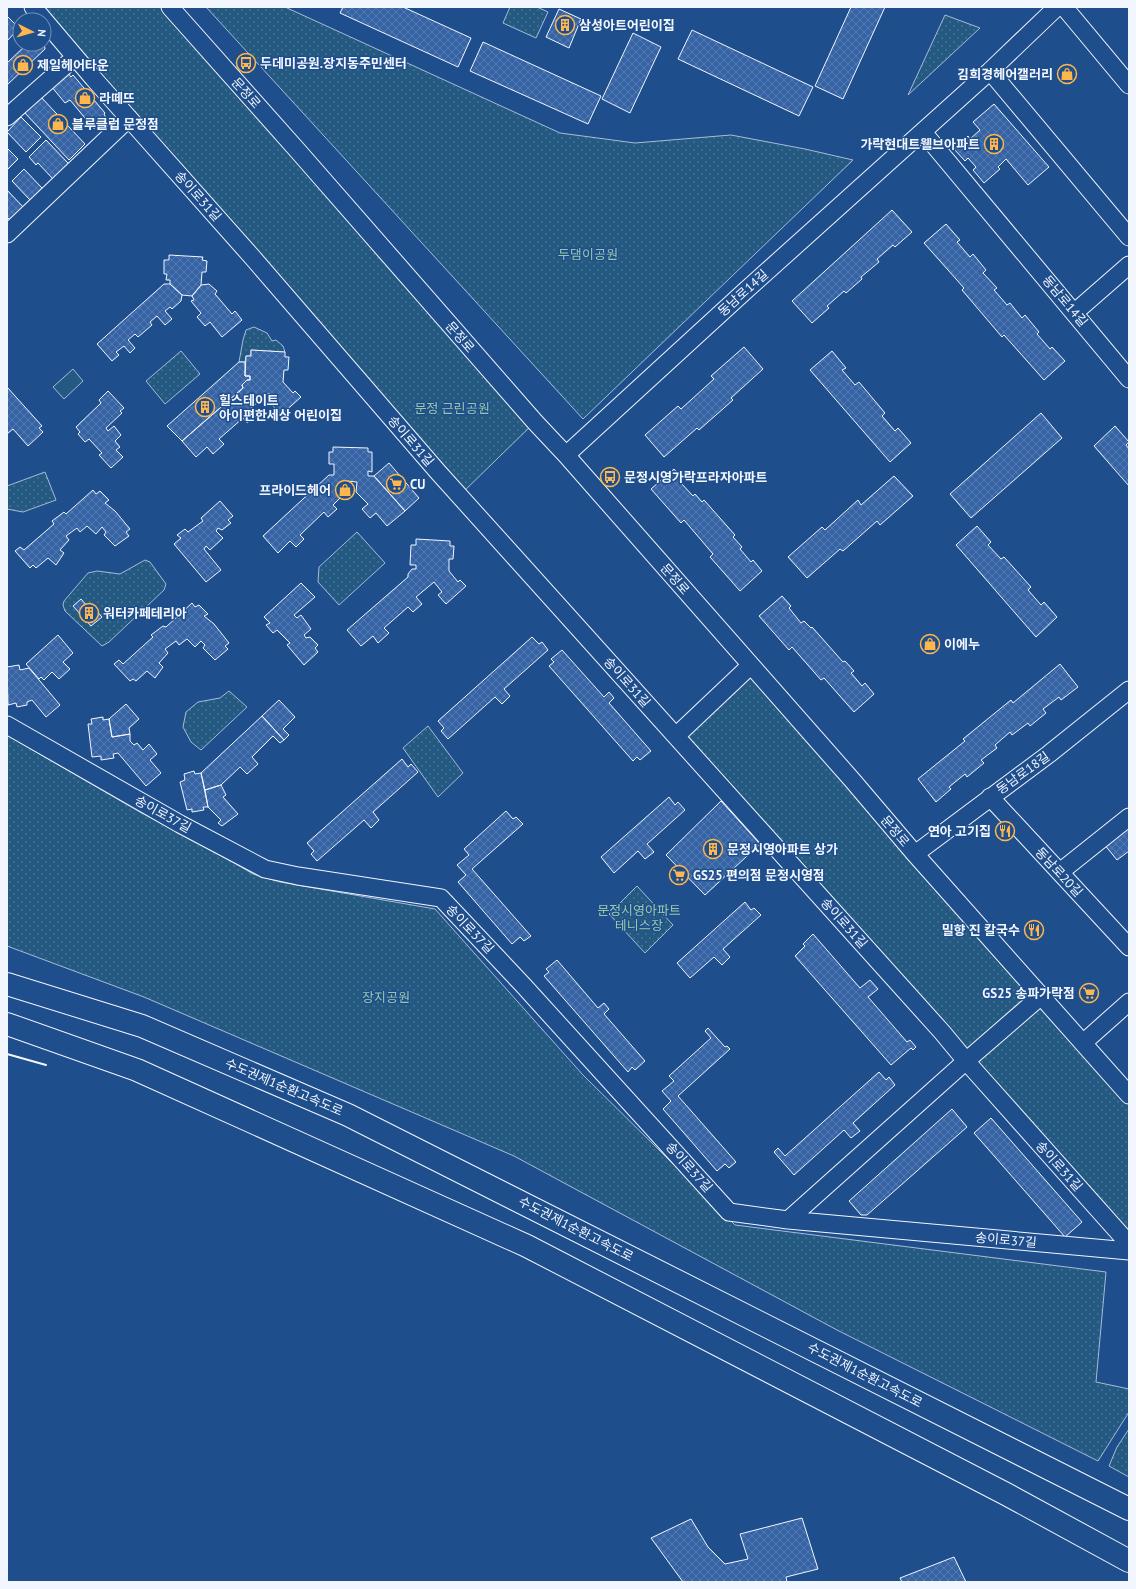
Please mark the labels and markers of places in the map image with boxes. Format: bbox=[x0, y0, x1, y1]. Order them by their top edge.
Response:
building icon: 삼성아트어린이집 bbox=[554, 14, 576, 36]
place label: 삼성아트어린이집 bbox=[579, 17, 675, 34]
bus stop icon: 두데미공원.장지동주민센터 bbox=[235, 52, 257, 74]
shop icon: 제일헤어타운 bbox=[12, 54, 34, 76]
place label: 두데미공원.장지동주민센터 bbox=[260, 55, 407, 72]
place label: 제일헤어타운 bbox=[37, 57, 109, 74]
shop icon: 김희경헤어갤러리 bbox=[1056, 63, 1078, 85]
place label: 김희경헤어갤러리 bbox=[957, 66, 1053, 83]
shop icon: 라떼뜨 bbox=[74, 87, 96, 109]
place label: 라떼뜨 bbox=[99, 90, 135, 107]
shop icon: 블루클럽 문정점 bbox=[47, 113, 69, 135]
place label: 블루클럽 문정점 bbox=[72, 116, 159, 133]
building icon: 가락현대트웰브아파트 bbox=[983, 133, 1005, 155]
place label: 가락현대트웰브아파트 bbox=[860, 136, 980, 153]
place label: 힐스테이트 아이편한세상 어린이집 bbox=[219, 392, 342, 424]
building icon: 힐스테이트 아이편한세상 어린이집 bbox=[194, 396, 216, 418]
bus stop icon: 문정시영가락프라자아파트 bbox=[599, 466, 621, 488]
place label: 문정시영가락프라자아파트 bbox=[624, 469, 768, 486]
supermarket icon: CU bbox=[385, 473, 407, 495]
place label: CU bbox=[410, 476, 425, 493]
shop icon: 프라이드헤어 bbox=[334, 479, 356, 501]
place label: 프라이드헤어 bbox=[259, 482, 331, 499]
building icon: 워터카페테리아 bbox=[78, 602, 100, 624]
place label: 워터카페테리아 bbox=[103, 605, 187, 622]
shop icon: 이에누 bbox=[919, 633, 941, 655]
place label: 이에누 bbox=[944, 636, 980, 653]
restaurant icon: 연아 고기집 bbox=[994, 820, 1016, 842]
place label: 연아 고기집 bbox=[928, 823, 991, 840]
building icon: 문정시영아파트 상가 bbox=[702, 838, 724, 860]
place label: 문정시영아파트 상가 bbox=[727, 841, 838, 858]
supermarket icon: GS25 편의점 문정시영점 bbox=[668, 864, 690, 886]
place label: GS25 편의점 문정시영점 bbox=[693, 867, 825, 884]
restaurant icon: 밀향 진 칼국수 bbox=[1023, 919, 1045, 941]
place label: 밀향 진 칼국수 bbox=[942, 922, 1020, 939]
supermarket icon: GS25 송파가락점 bbox=[1078, 982, 1100, 1004]
place label: GS25 송파가락점 bbox=[982, 985, 1075, 1002]

